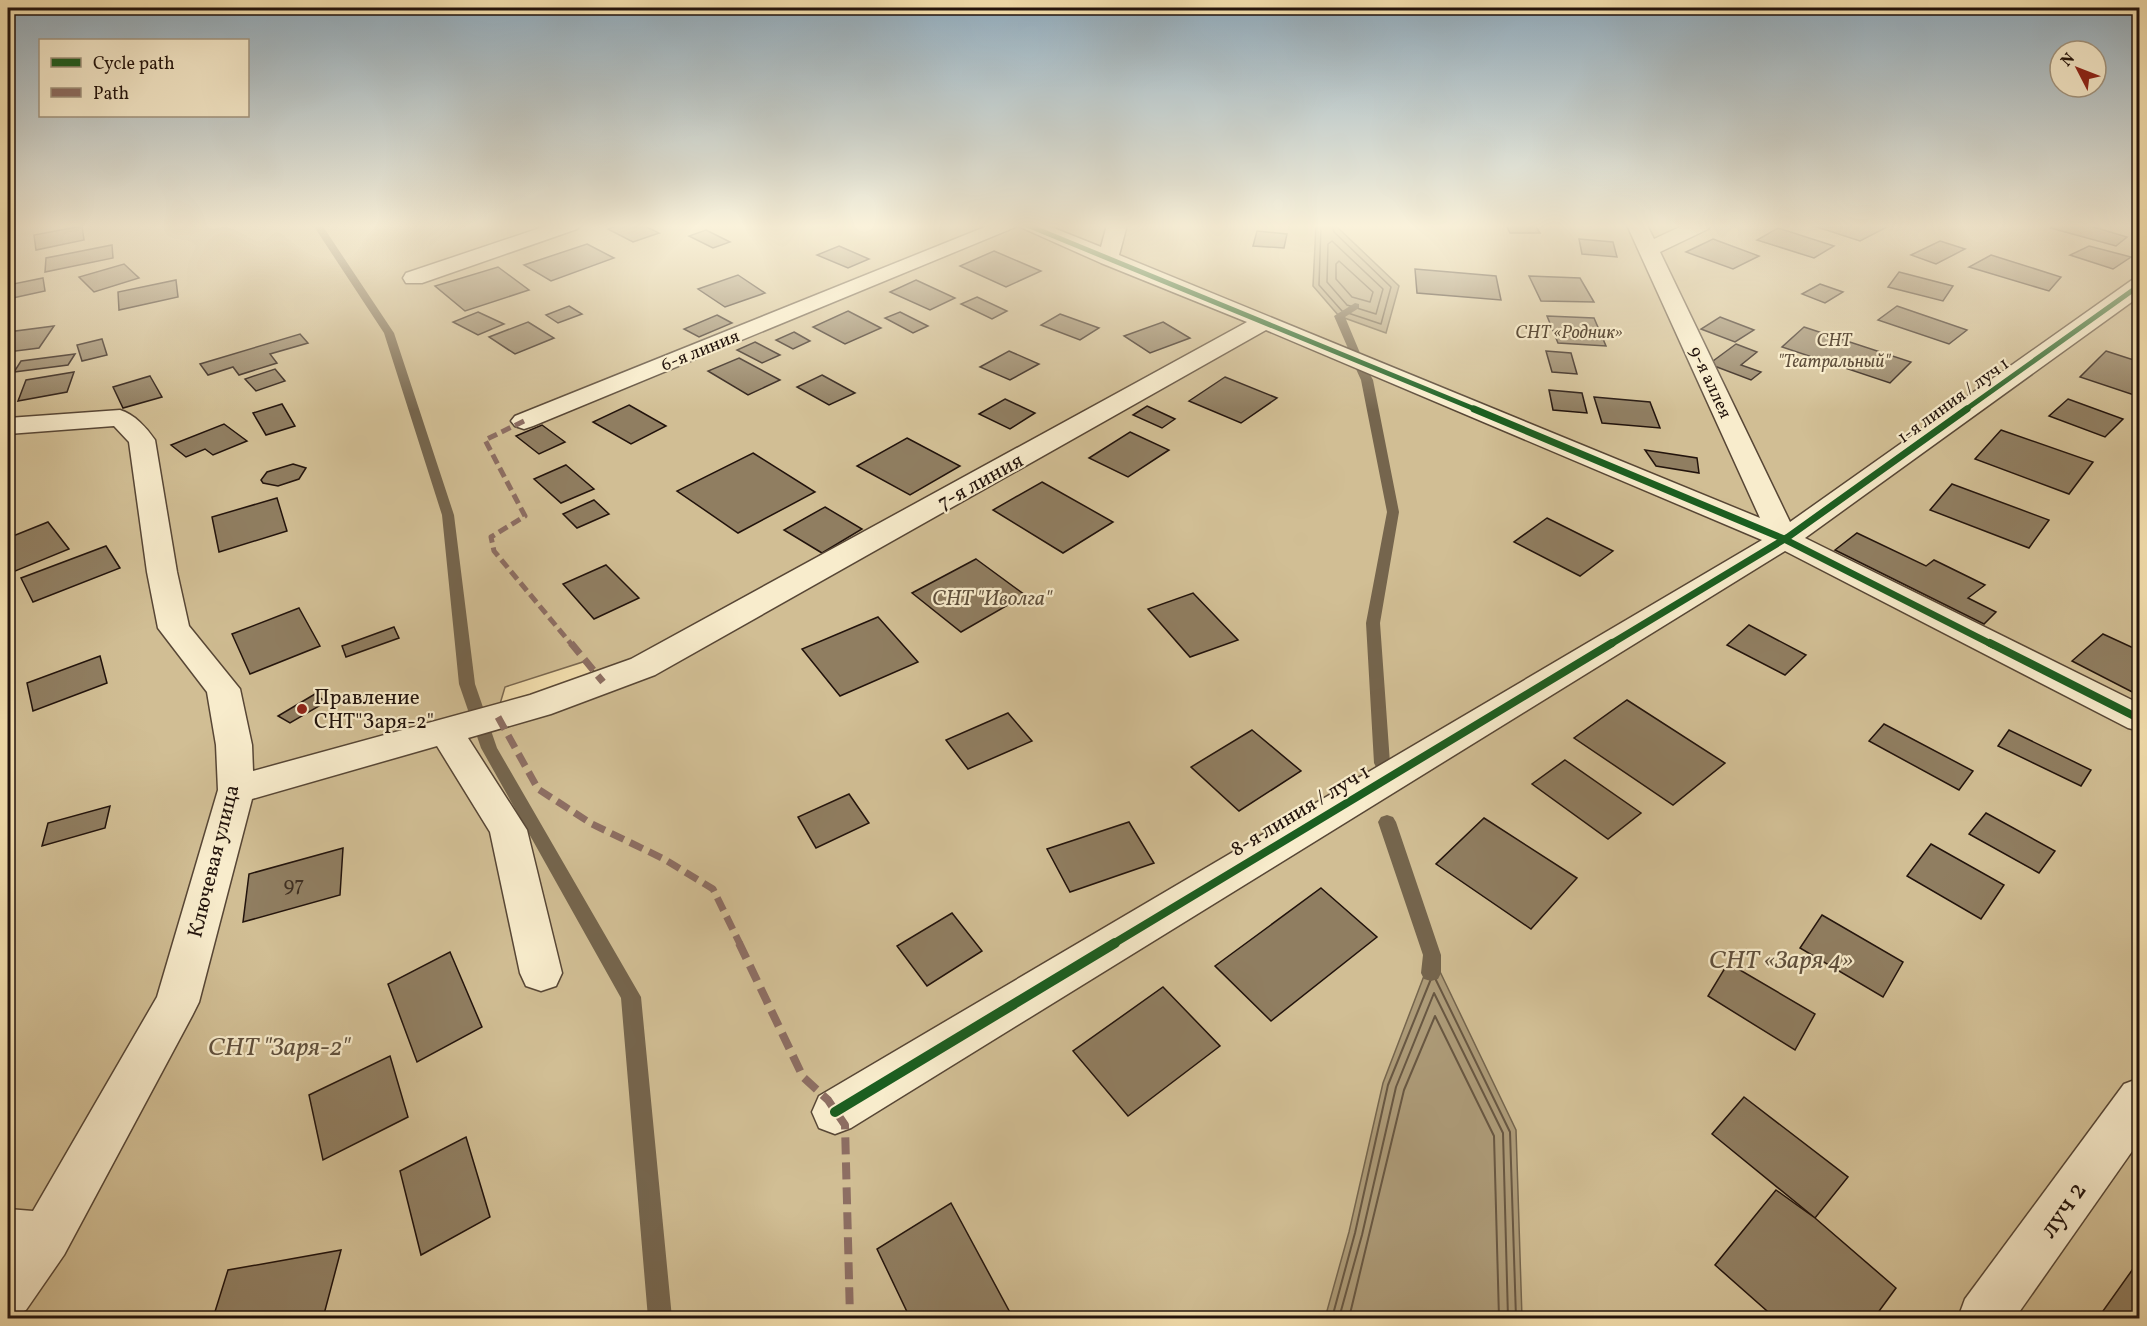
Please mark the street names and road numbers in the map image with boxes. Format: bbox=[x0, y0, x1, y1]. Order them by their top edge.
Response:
street label: 6-я линия bbox=[658, 324, 743, 378]
street label: 9-я аллея bbox=[1682, 342, 1737, 423]
street label: 1-я линия / луч 1 bbox=[1893, 352, 2015, 450]
street label: 7-я линия bbox=[933, 447, 1029, 518]
street label: 8-я линия / луч 1 bbox=[1226, 758, 1376, 864]
street label: Ключевая улица bbox=[181, 782, 248, 941]
street label: луч 2 bbox=[2031, 1175, 2096, 1246]

